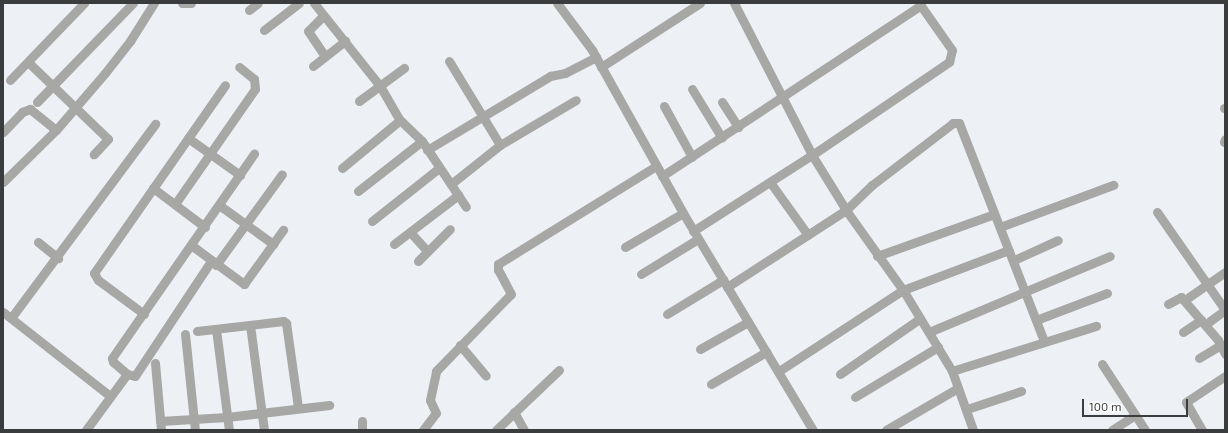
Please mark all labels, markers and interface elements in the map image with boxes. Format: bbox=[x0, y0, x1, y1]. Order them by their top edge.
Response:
scale bar bbox=[1084, 391, 1190, 417]
text: 100 m bbox=[1089, 399, 1121, 413]

